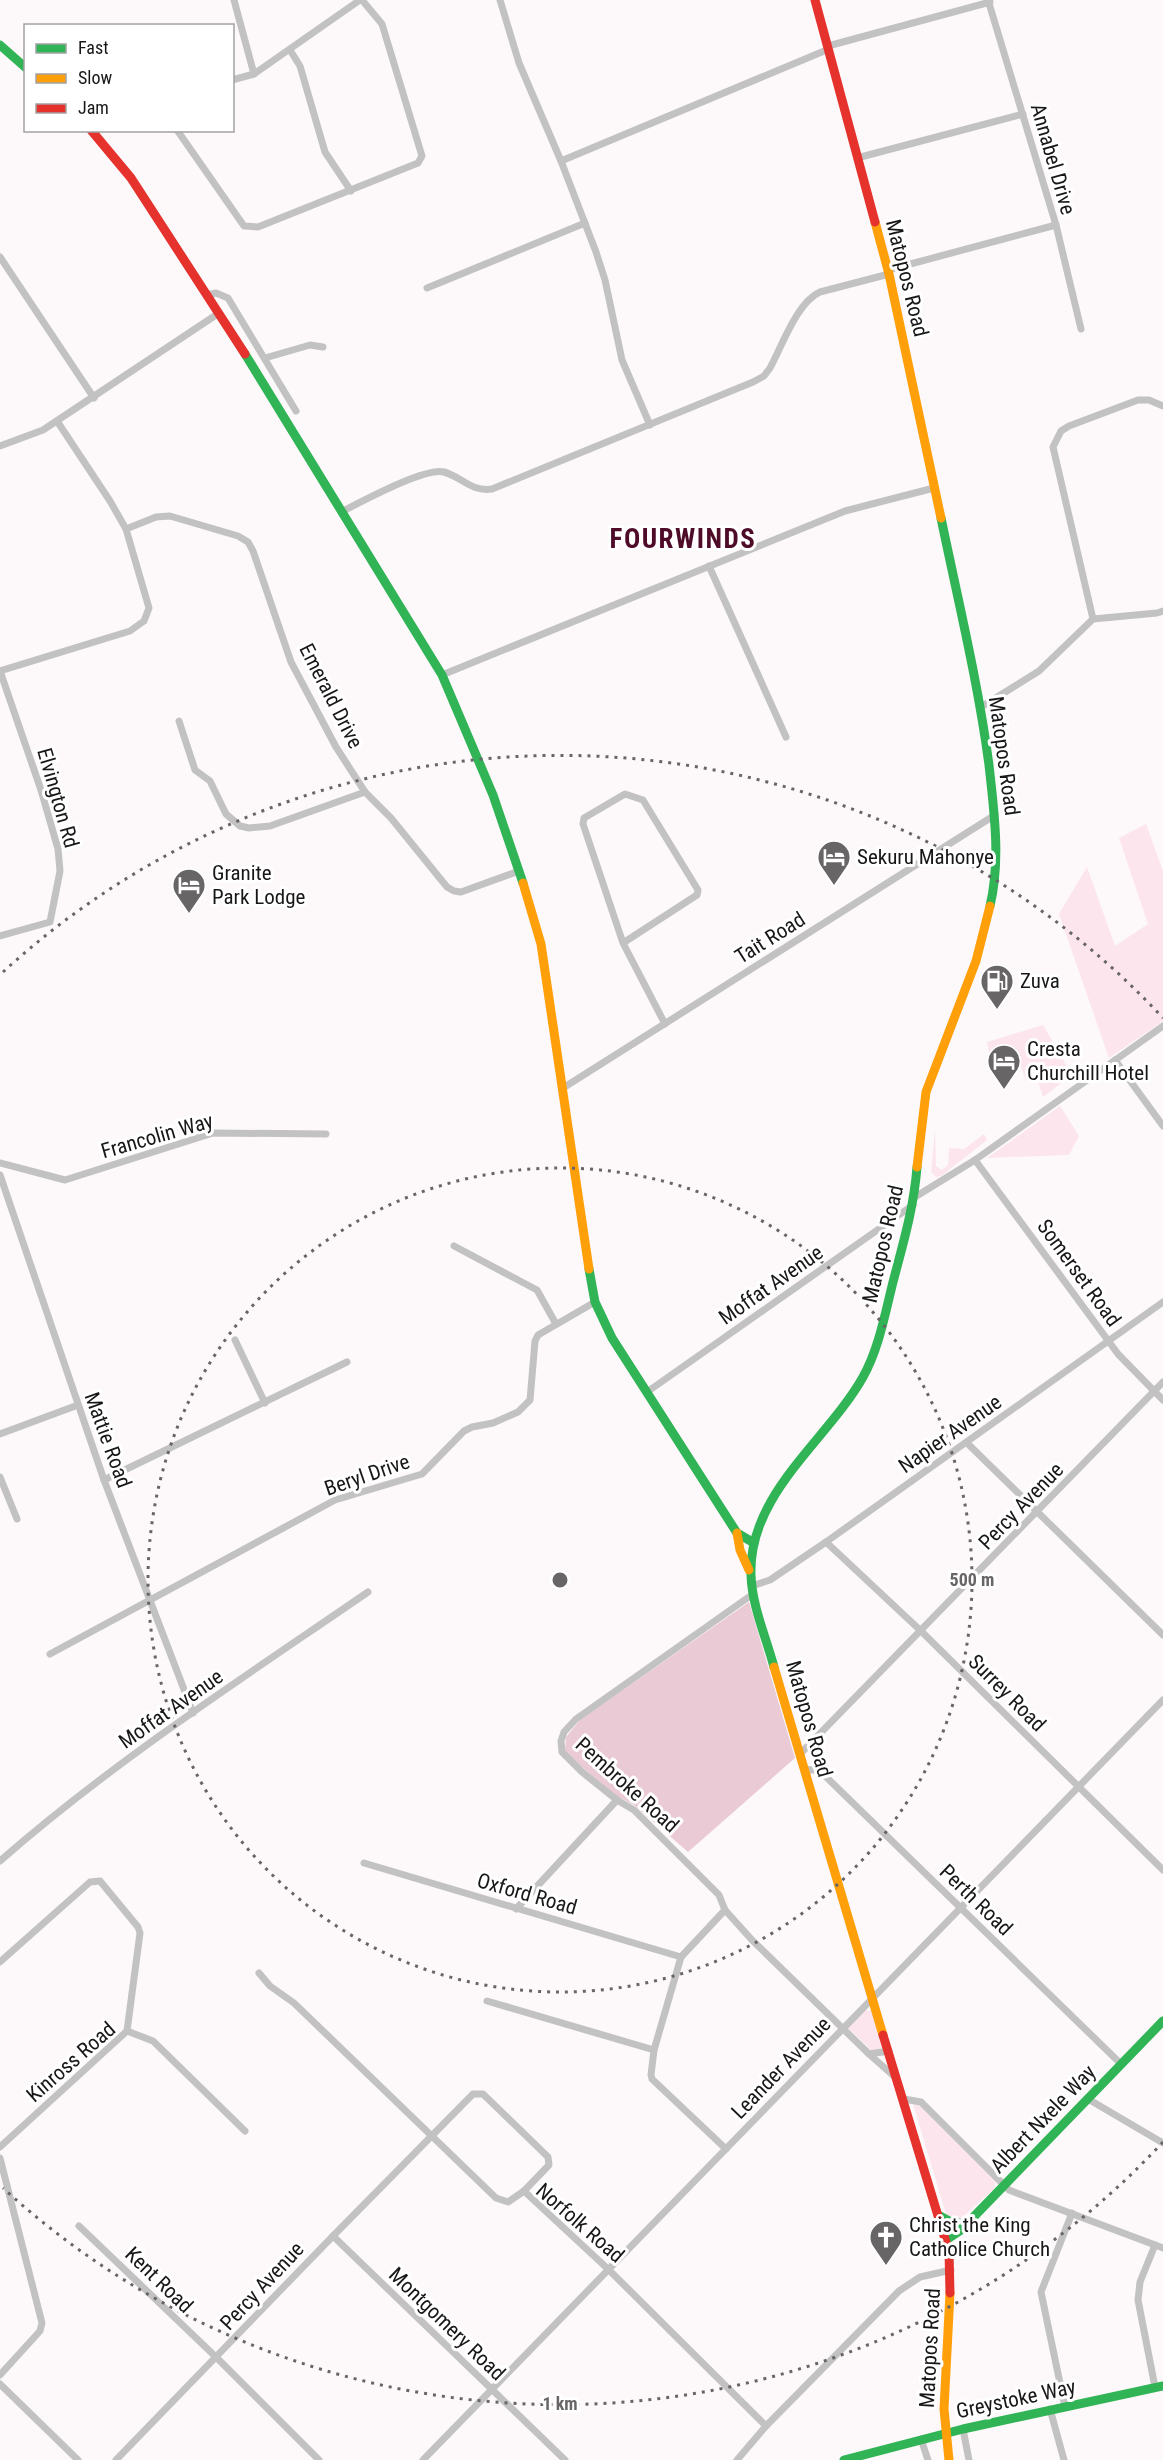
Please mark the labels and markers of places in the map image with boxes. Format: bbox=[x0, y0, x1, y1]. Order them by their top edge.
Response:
hotel icon: Sekuru Mahonye bbox=[816, 839, 852, 886]
place label: Sekuru Mahonye bbox=[857, 845, 994, 869]
place label: Granite Park Lodge bbox=[212, 861, 306, 909]
hotel icon: Granite Park Lodge bbox=[171, 867, 207, 914]
fuel station icon: Zuva bbox=[979, 963, 1015, 1010]
place label: Zuva bbox=[1020, 969, 1060, 993]
place label: Cresta Churchill Hotel bbox=[1027, 1037, 1149, 1085]
hotel icon: Cresta Churchill Hotel bbox=[986, 1043, 1022, 1090]
centre of rings bbox=[550, 1570, 570, 1590]
place label: Christ the King Catholice Church bbox=[909, 2213, 1050, 2261]
church icon: Christ the King Catholice Church bbox=[868, 2219, 904, 2266]

